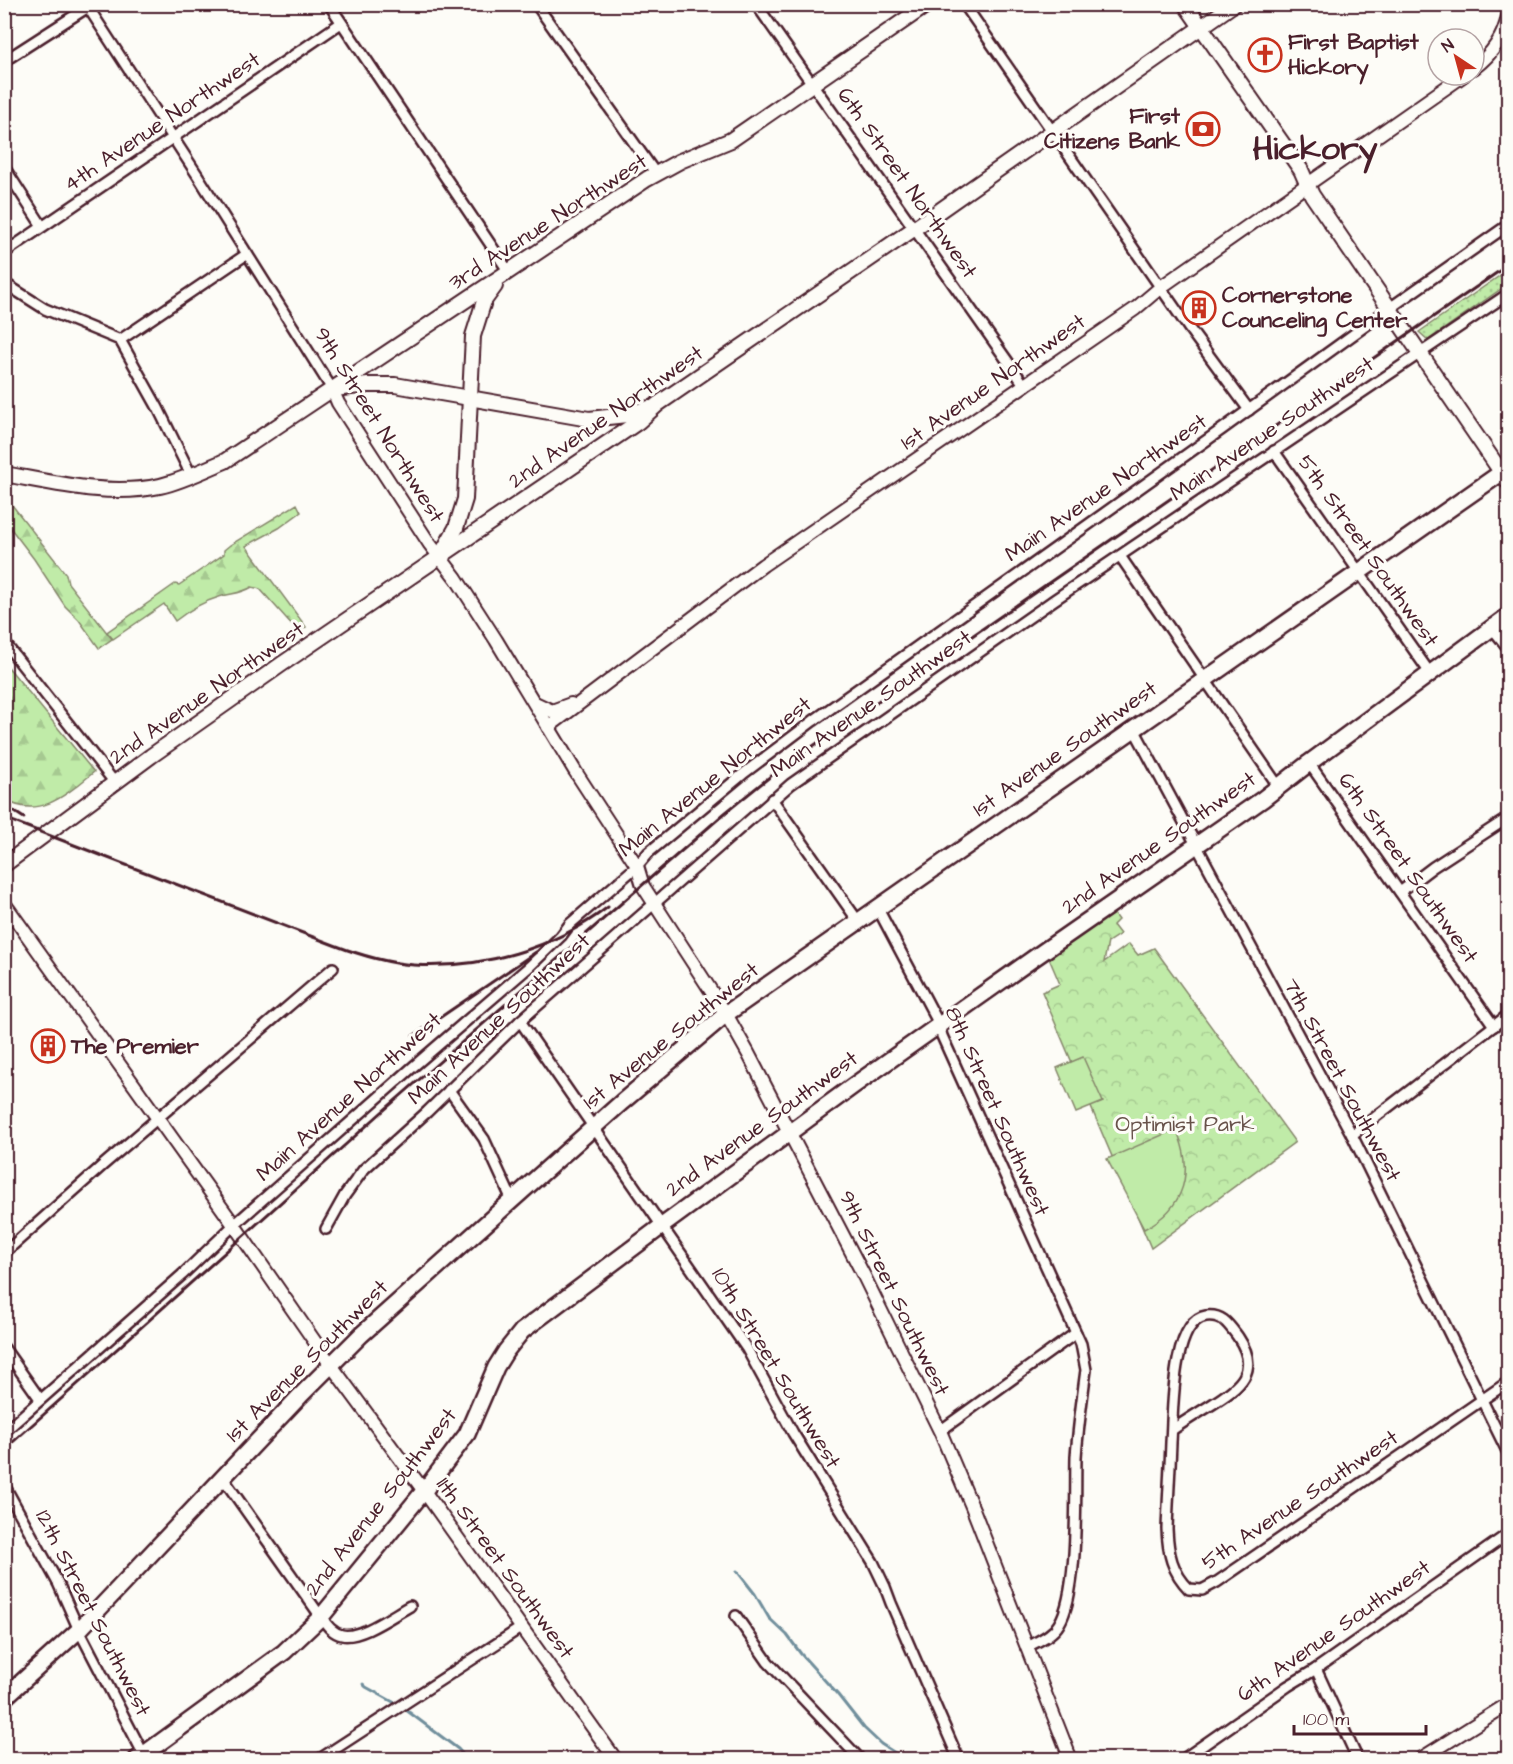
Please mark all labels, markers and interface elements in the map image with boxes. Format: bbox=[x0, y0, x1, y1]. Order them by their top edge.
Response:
place label: First Baptist Hickory bbox=[1288, 27, 1420, 85]
north arrow bbox=[1426, 27, 1486, 87]
text: N bbox=[1437, 34, 1458, 58]
church icon: First Baptist Hickory bbox=[1247, 37, 1283, 73]
street label: 4th Avenue Northwest bbox=[57, 44, 267, 200]
street label: 6th Street Northwest bbox=[829, 81, 985, 285]
place label: First Citizens Bank bbox=[1044, 101, 1181, 157]
bank icon: First Citizens Bank bbox=[1185, 111, 1221, 147]
district label: Hickory bbox=[1253, 125, 1378, 174]
street label: 3rd Avenue Northwest bbox=[443, 146, 654, 298]
place label: Cornerstone Counceling Center bbox=[1222, 280, 1408, 337]
building icon: Cornerstone Counceling Center bbox=[1181, 290, 1217, 326]
street label: 1st Avenue Northwest bbox=[894, 306, 1092, 458]
street label: 9th Street Northwest bbox=[306, 321, 452, 529]
street label: 2nd Avenue Northwest bbox=[502, 338, 710, 496]
street label: Main Avenue Southwest bbox=[1164, 349, 1380, 509]
street label: Main Avenue Northwest bbox=[999, 406, 1213, 570]
street label: 5th Street Southwest bbox=[1290, 449, 1446, 653]
street label: 2nd Avenue Northwest bbox=[103, 614, 311, 772]
street label: Main Avenue Southwest bbox=[764, 622, 978, 786]
street label: 1st Avenue Southwest bbox=[966, 673, 1164, 824]
street label: Main Avenue Northwest bbox=[612, 689, 818, 865]
street label: 2nd Avenue Southwest bbox=[1055, 764, 1263, 922]
street label: 6th Street Southwest bbox=[1330, 766, 1486, 970]
street label: Main Avenue Southwest bbox=[401, 926, 597, 1112]
street label: 1st Avenue Southwest bbox=[576, 955, 766, 1117]
street label: 7th Street Southwest bbox=[1275, 973, 1409, 1187]
street label: 8th Street Southwest bbox=[937, 1001, 1057, 1221]
street label: Main Avenue Northwest bbox=[249, 1005, 449, 1189]
building icon: The Premier bbox=[30, 1028, 66, 1064]
place label: The Premier bbox=[70, 1031, 200, 1062]
street label: 2nd Avenue Southwest bbox=[659, 1043, 865, 1204]
park label: Optimist Park bbox=[1115, 1109, 1255, 1140]
street label: 9th Street Southwest bbox=[831, 1185, 957, 1401]
street label: 10th Street Southwest bbox=[704, 1262, 848, 1474]
street label: 1st Avenue Southwest bbox=[219, 1273, 395, 1449]
street label: 2nd Avenue Southwest bbox=[298, 1401, 464, 1603]
street label: 5th Avenue Southwest bbox=[1195, 1422, 1405, 1578]
street label: 11th Street Southwest bbox=[428, 1471, 582, 1665]
street label: 12th Street Southwest bbox=[27, 1504, 159, 1722]
street label: 6th Avenue Southwest bbox=[1231, 1552, 1437, 1710]
scale bar bbox=[1294, 1698, 1426, 1736]
text: 100 m bbox=[1303, 1707, 1349, 1732]

